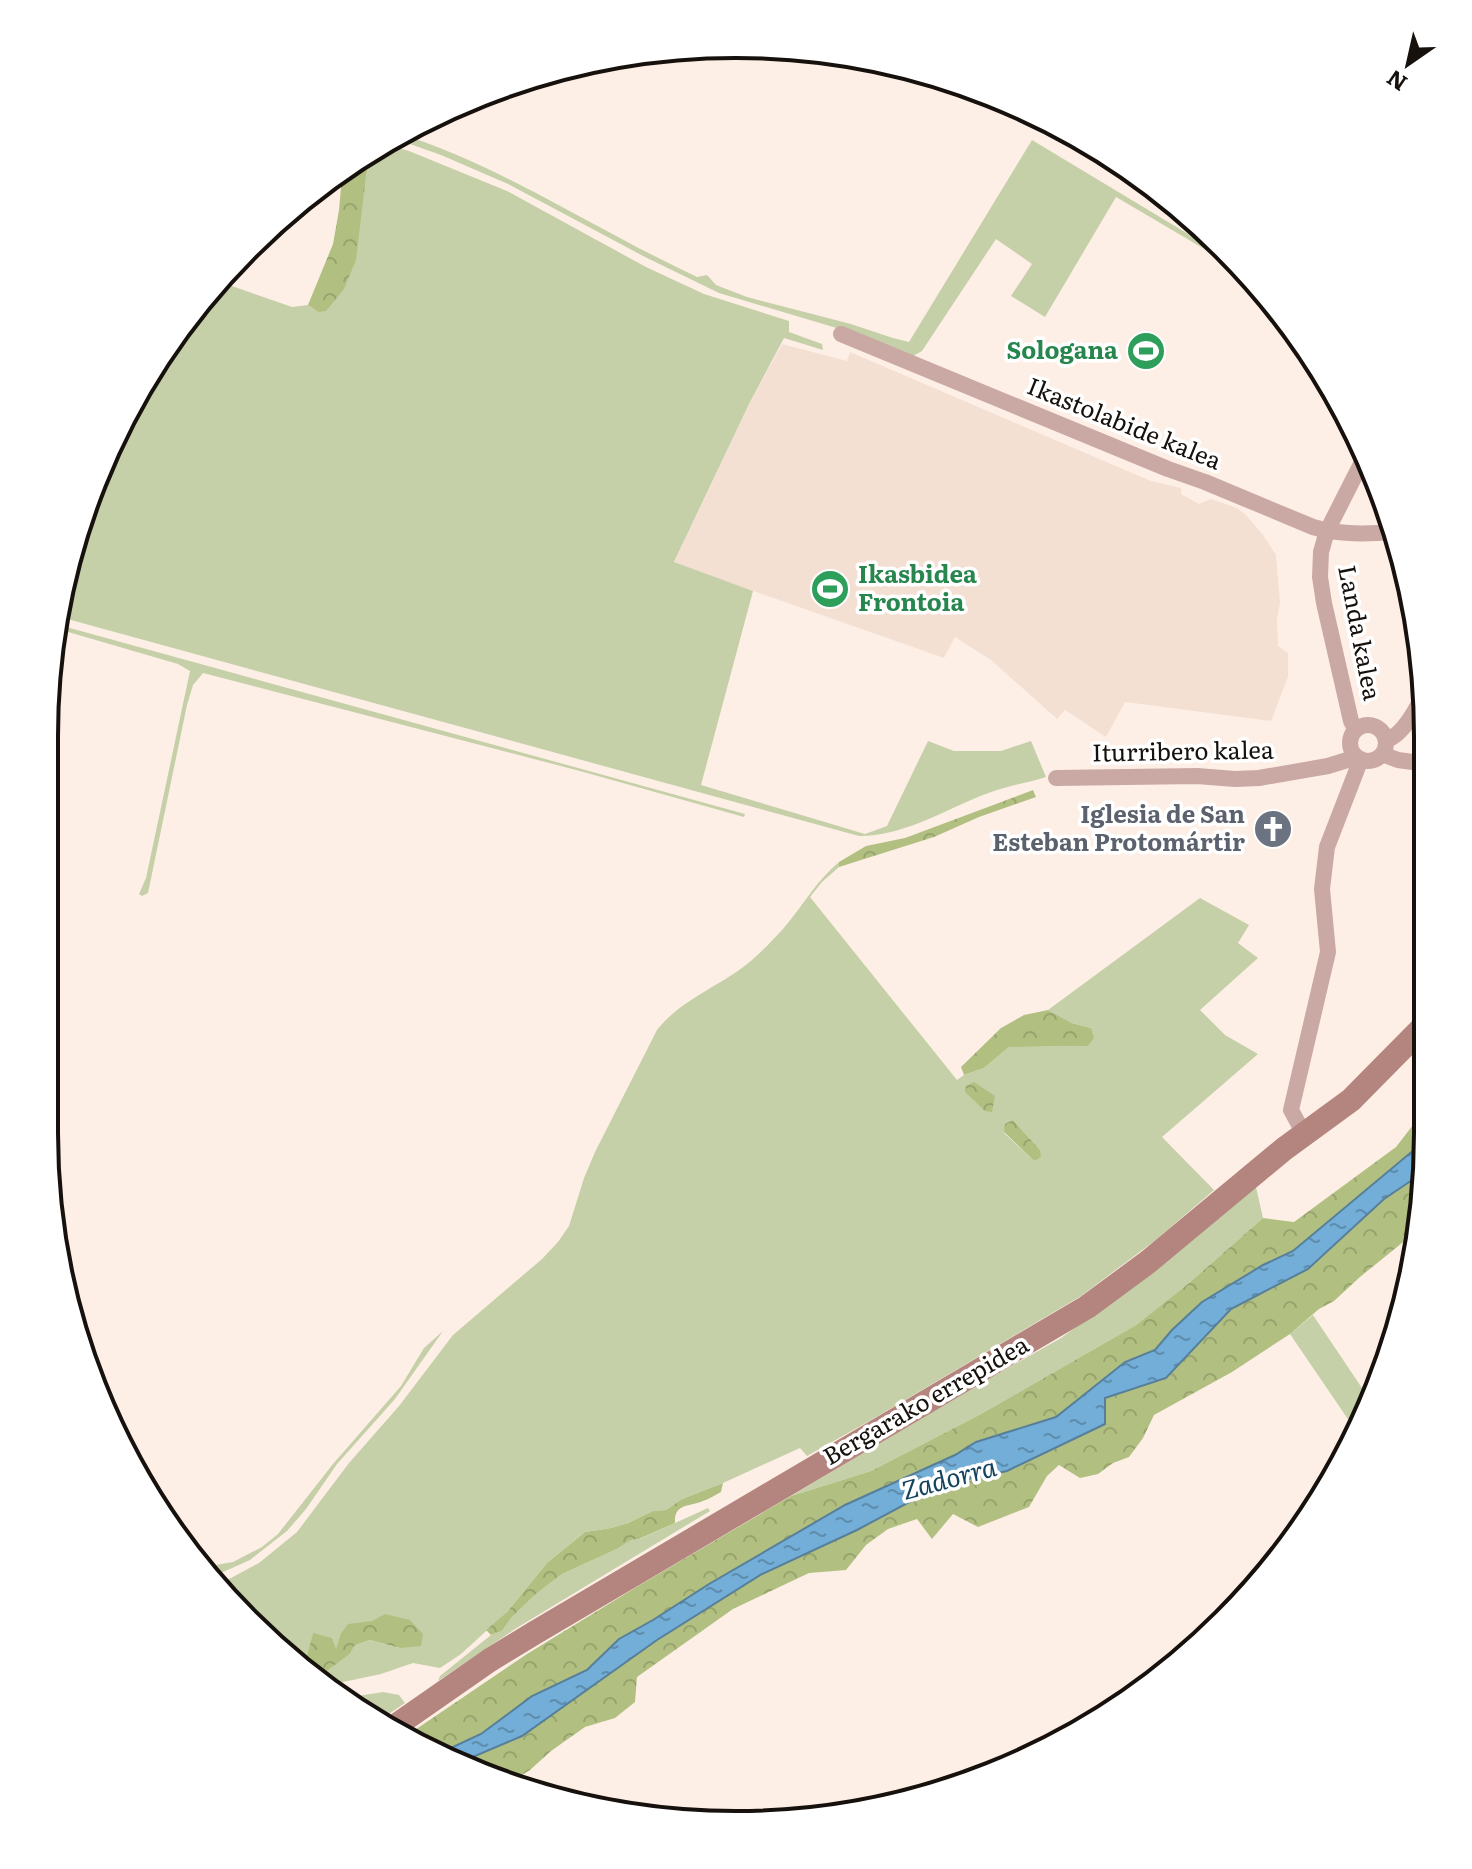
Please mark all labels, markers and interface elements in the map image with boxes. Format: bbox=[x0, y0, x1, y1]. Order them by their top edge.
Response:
north arrow bbox=[1368, 24, 1448, 104]
text: N bbox=[1379, 63, 1413, 101]
sports icon: Sologana bbox=[1125, 330, 1167, 372]
place label: Sologana bbox=[1006, 331, 1118, 366]
street label: Ikastolabide kalea bbox=[1023, 367, 1227, 477]
place label: Ikasbidea Frontoia bbox=[858, 555, 977, 618]
street label: Landa kalea bbox=[1331, 562, 1392, 703]
sports icon: Ikasbidea Frontoia bbox=[809, 568, 851, 610]
street label: Iturribero kalea bbox=[1092, 730, 1274, 769]
place label: Iglesia de San Esteban Protomártir bbox=[992, 795, 1245, 858]
church icon: Iglesia de San Esteban Protomártir bbox=[1252, 808, 1294, 850]
street label: Bergarako errepidea bbox=[815, 1326, 1034, 1472]
water label: Zadorra bbox=[896, 1445, 1000, 1508]

